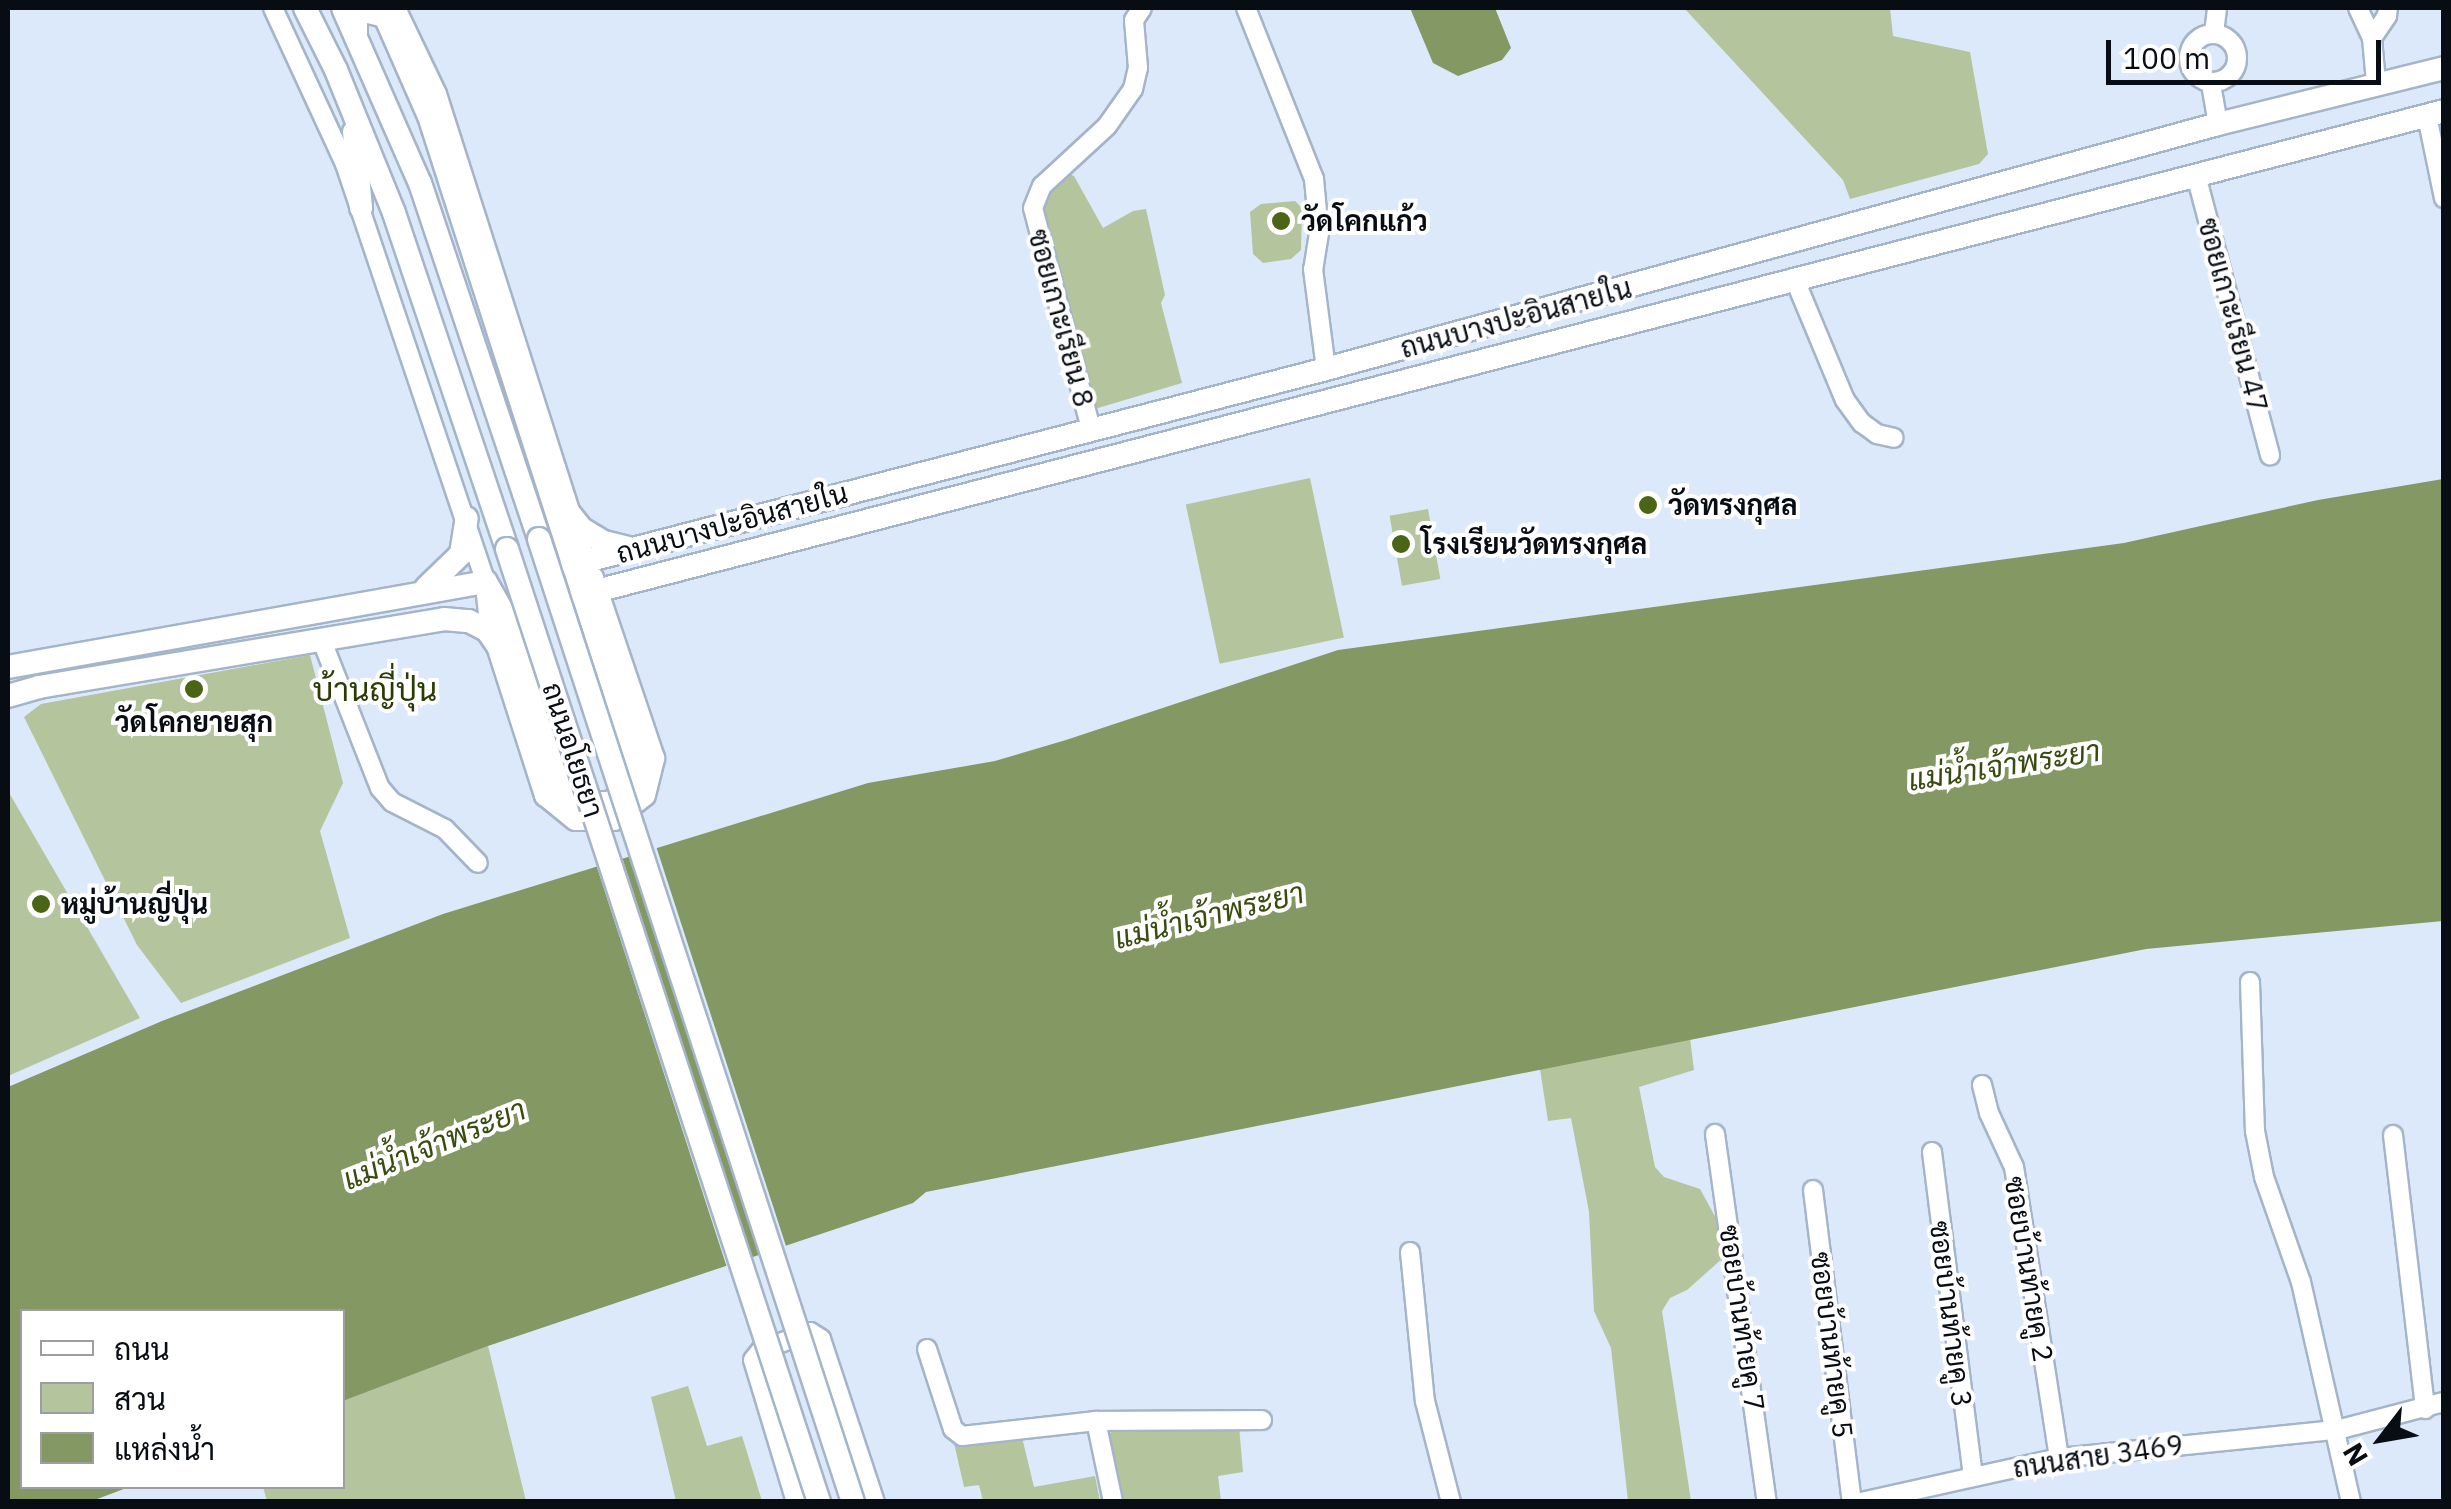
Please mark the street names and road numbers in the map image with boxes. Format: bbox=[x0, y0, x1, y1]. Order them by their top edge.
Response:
street label: ซอยเกาะเรียน 47 bbox=[2191, 214, 2275, 416]
street label: ซอยเกาะเรียน 8 bbox=[1021, 225, 1101, 411]
street label: ถนนบางปะอินสายใน bbox=[1397, 271, 1635, 365]
street label: ถนนบางปะอินสายใน bbox=[613, 476, 851, 570]
street label: ถนนอโยธยา bbox=[535, 678, 611, 822]
street label: ซอยบ้านท้ายคู 2 bbox=[1998, 1174, 2060, 1364]
street label: ซอยบ้านท้ายคู 3 bbox=[1923, 1219, 1979, 1409]
street label: ซอยบ้านท้ายคู 7 bbox=[1712, 1223, 1772, 1413]
street label: ซอยบ้านท้ายคู 5 bbox=[1804, 1250, 1860, 1440]
street label: ถนนสาย 3469 bbox=[2011, 1427, 2185, 1485]

